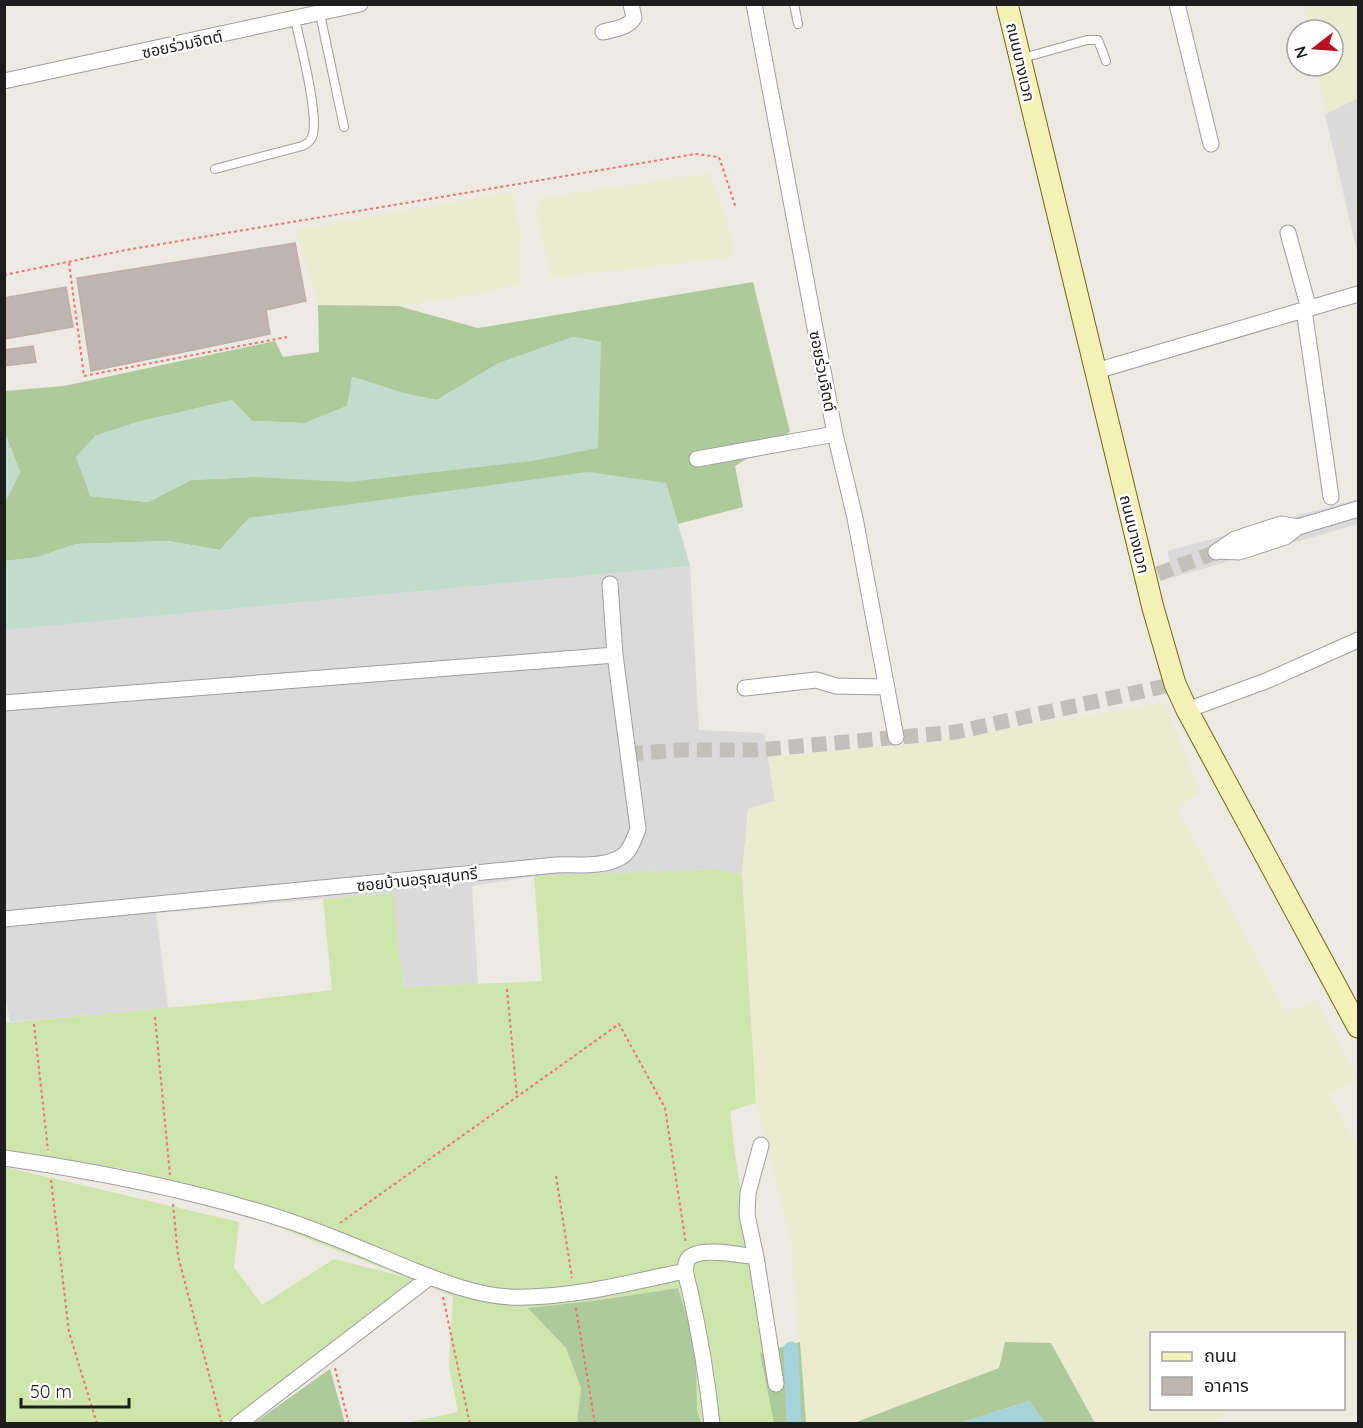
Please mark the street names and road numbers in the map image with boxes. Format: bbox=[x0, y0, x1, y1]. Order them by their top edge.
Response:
street label: ถนนบางแวก bbox=[1002, 21, 1040, 103]
street label: ซอยร่วมจิตต์ bbox=[140, 26, 224, 62]
street label: ซอยร่วมจิตต์ bbox=[805, 329, 841, 413]
street label: ถนนบางแวก bbox=[1116, 493, 1154, 575]
street label: ซอยบ้านอรุณสุนทรี bbox=[355, 863, 479, 895]

